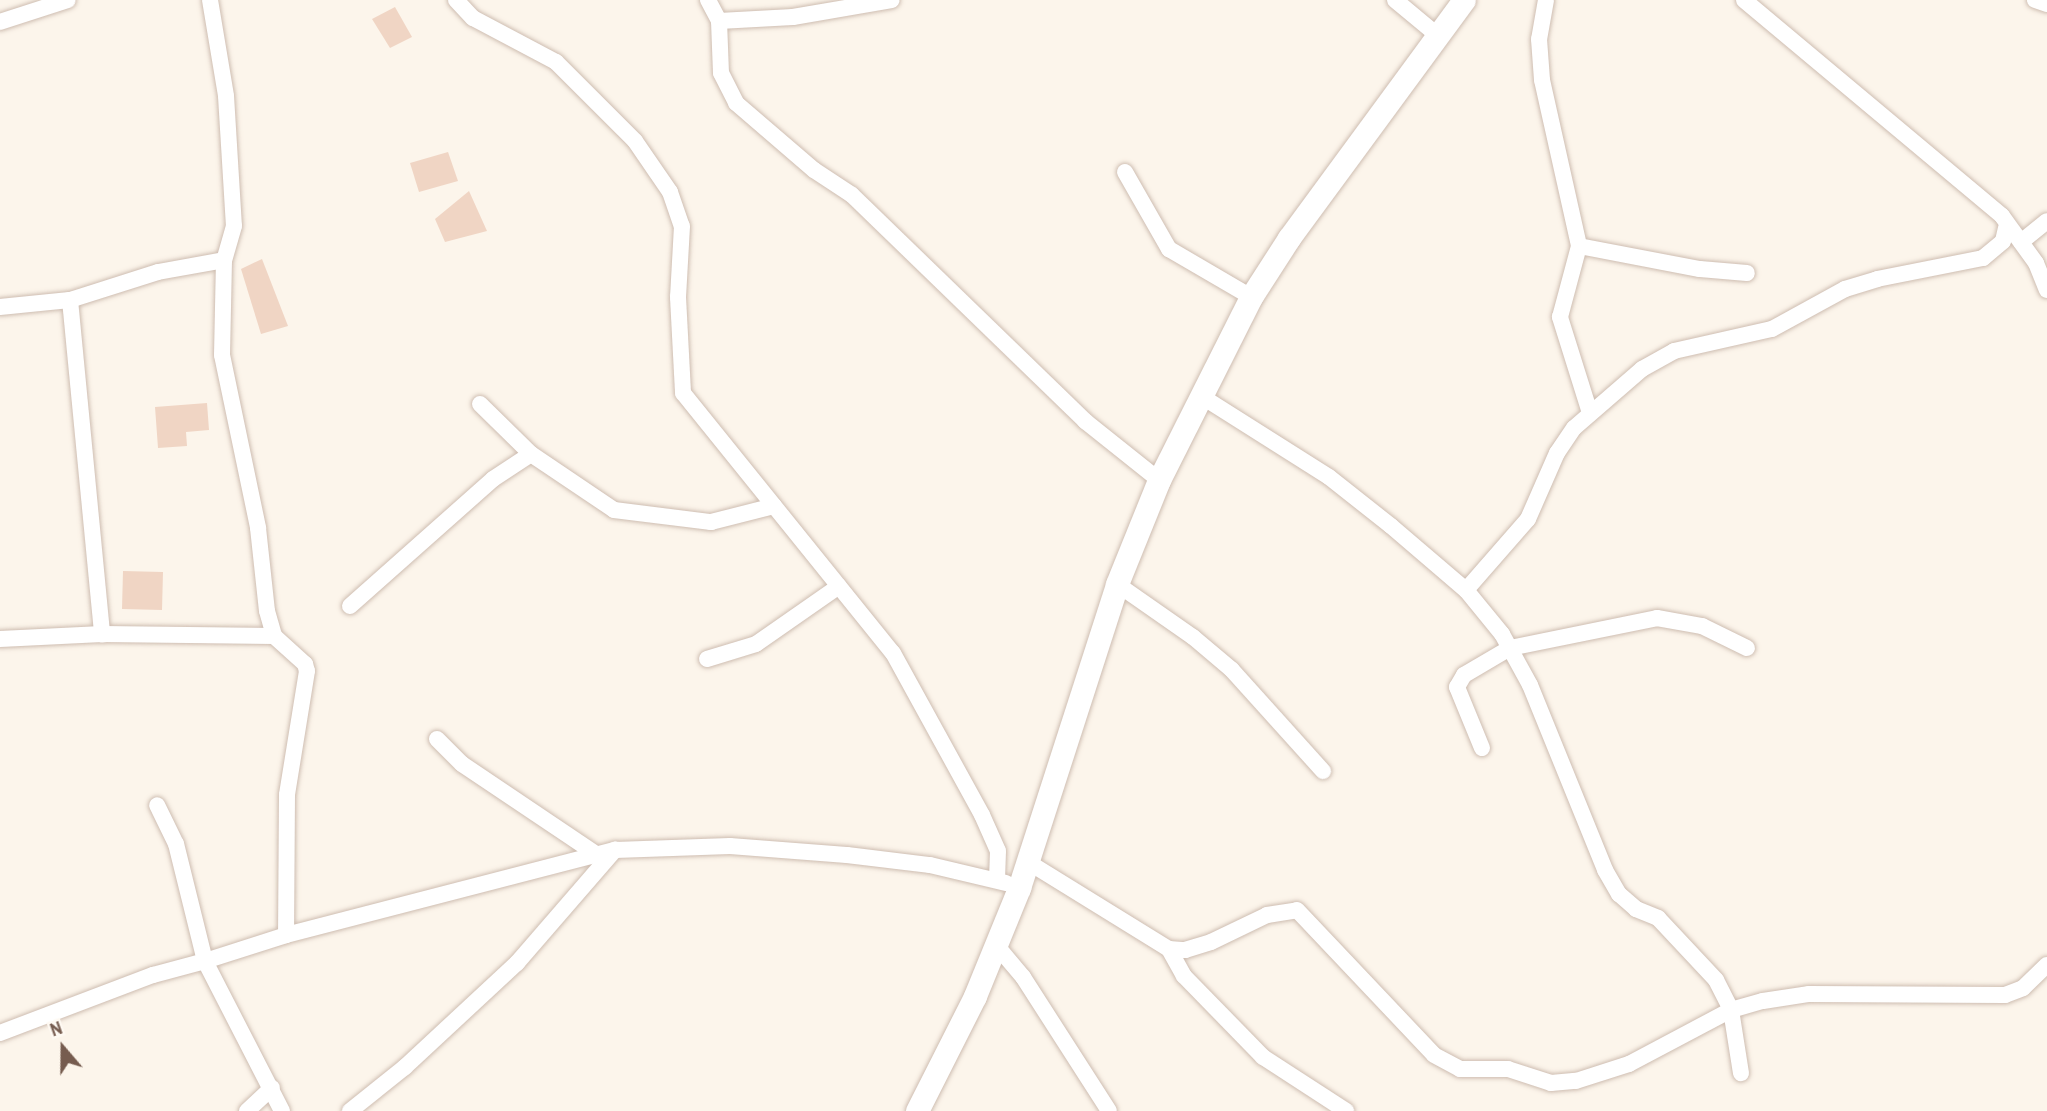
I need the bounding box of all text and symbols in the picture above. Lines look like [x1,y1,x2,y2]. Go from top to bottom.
north arrow [28,1013,98,1083]
text: N [46,1014,66,1042]

